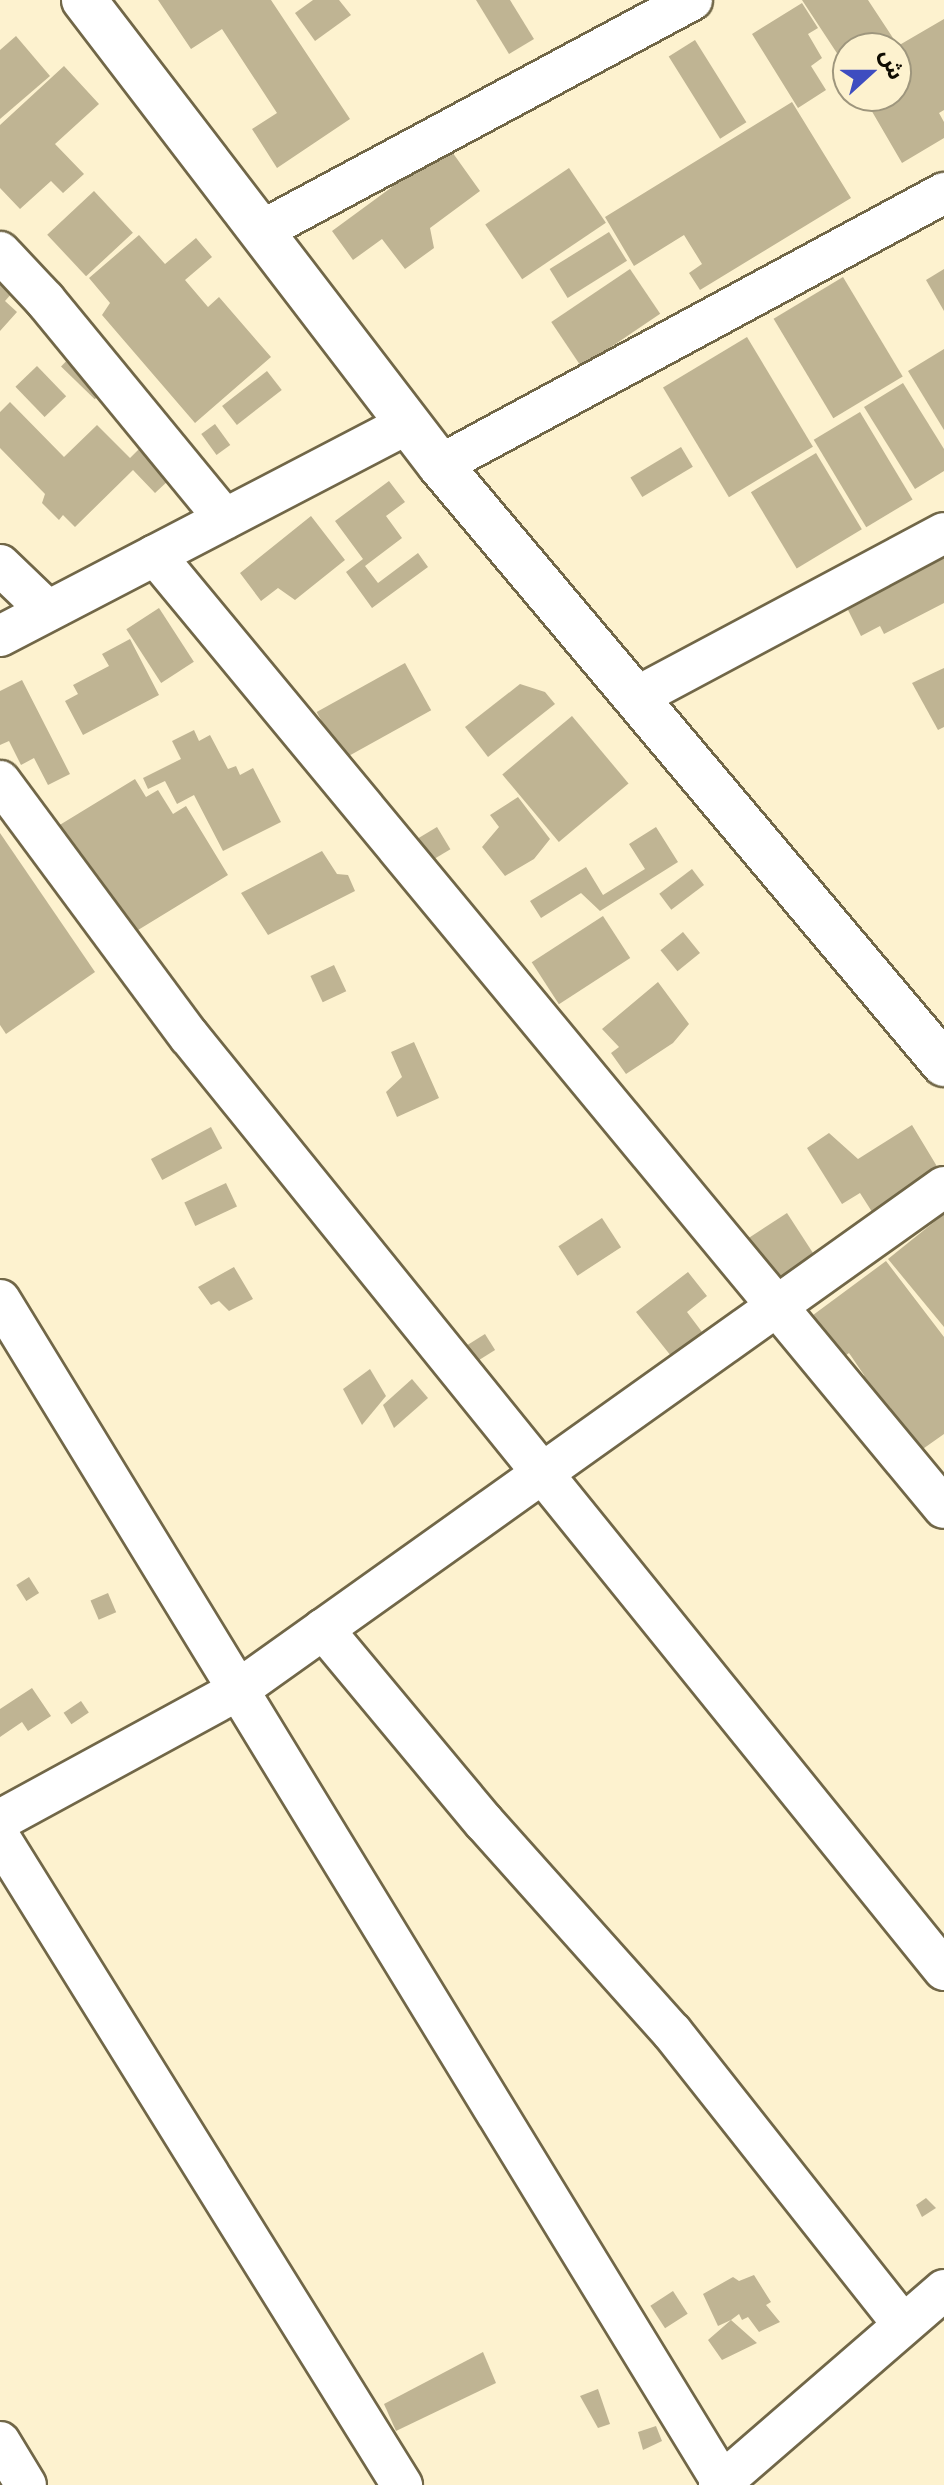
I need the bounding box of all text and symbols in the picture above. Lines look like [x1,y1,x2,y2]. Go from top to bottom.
north arrow [832,32,912,112]
text: ش [874,45,911,83]

